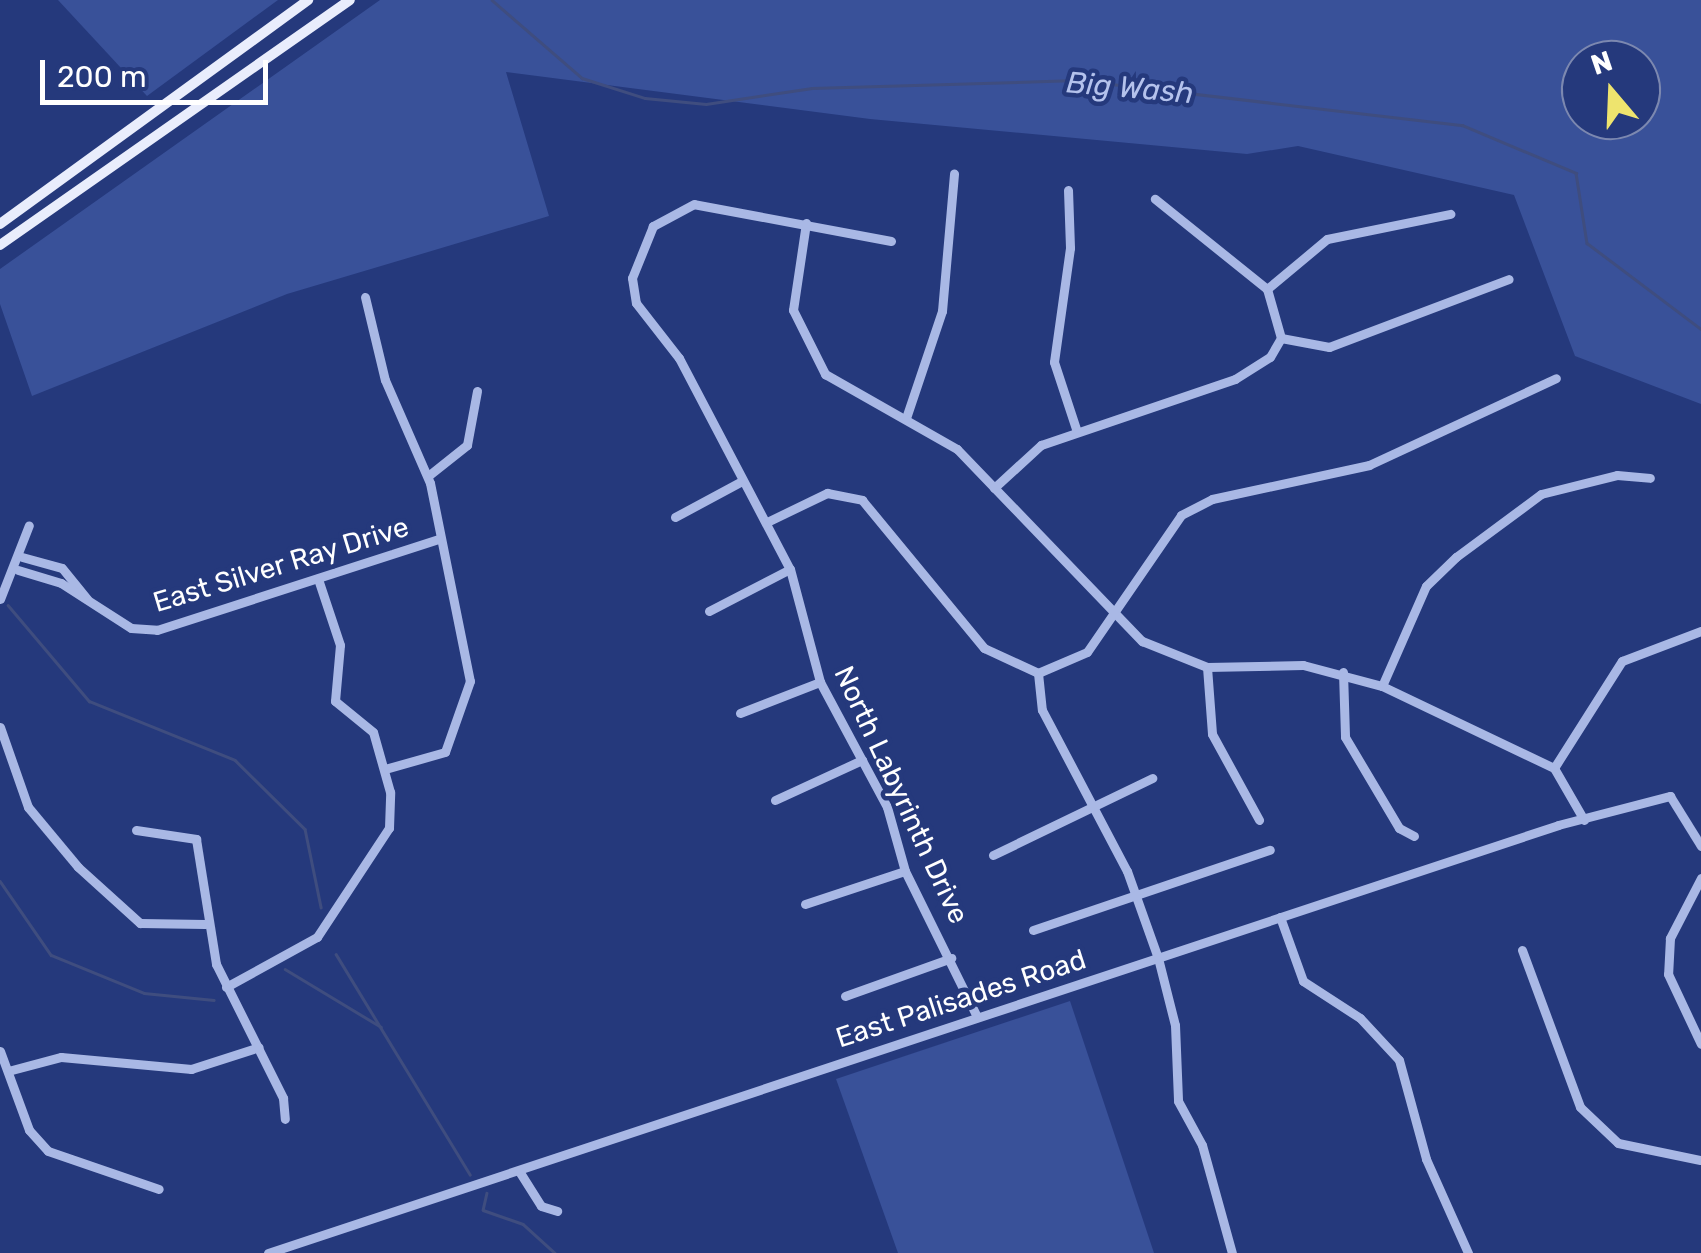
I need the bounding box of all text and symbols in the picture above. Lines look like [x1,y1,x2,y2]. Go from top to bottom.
scale bar [45,40,272,102]
north arrow [1561,40,1661,140]
text: N [1587,44,1617,82]
text: 200 m [57,59,147,95]
water label: Big Wash [1065,65,1195,111]
street label: East Silver Ray Drive [149,510,413,620]
street label: North Labyrinth Drive [827,661,975,929]
street label: East Palisades Road [832,943,1090,1055]

